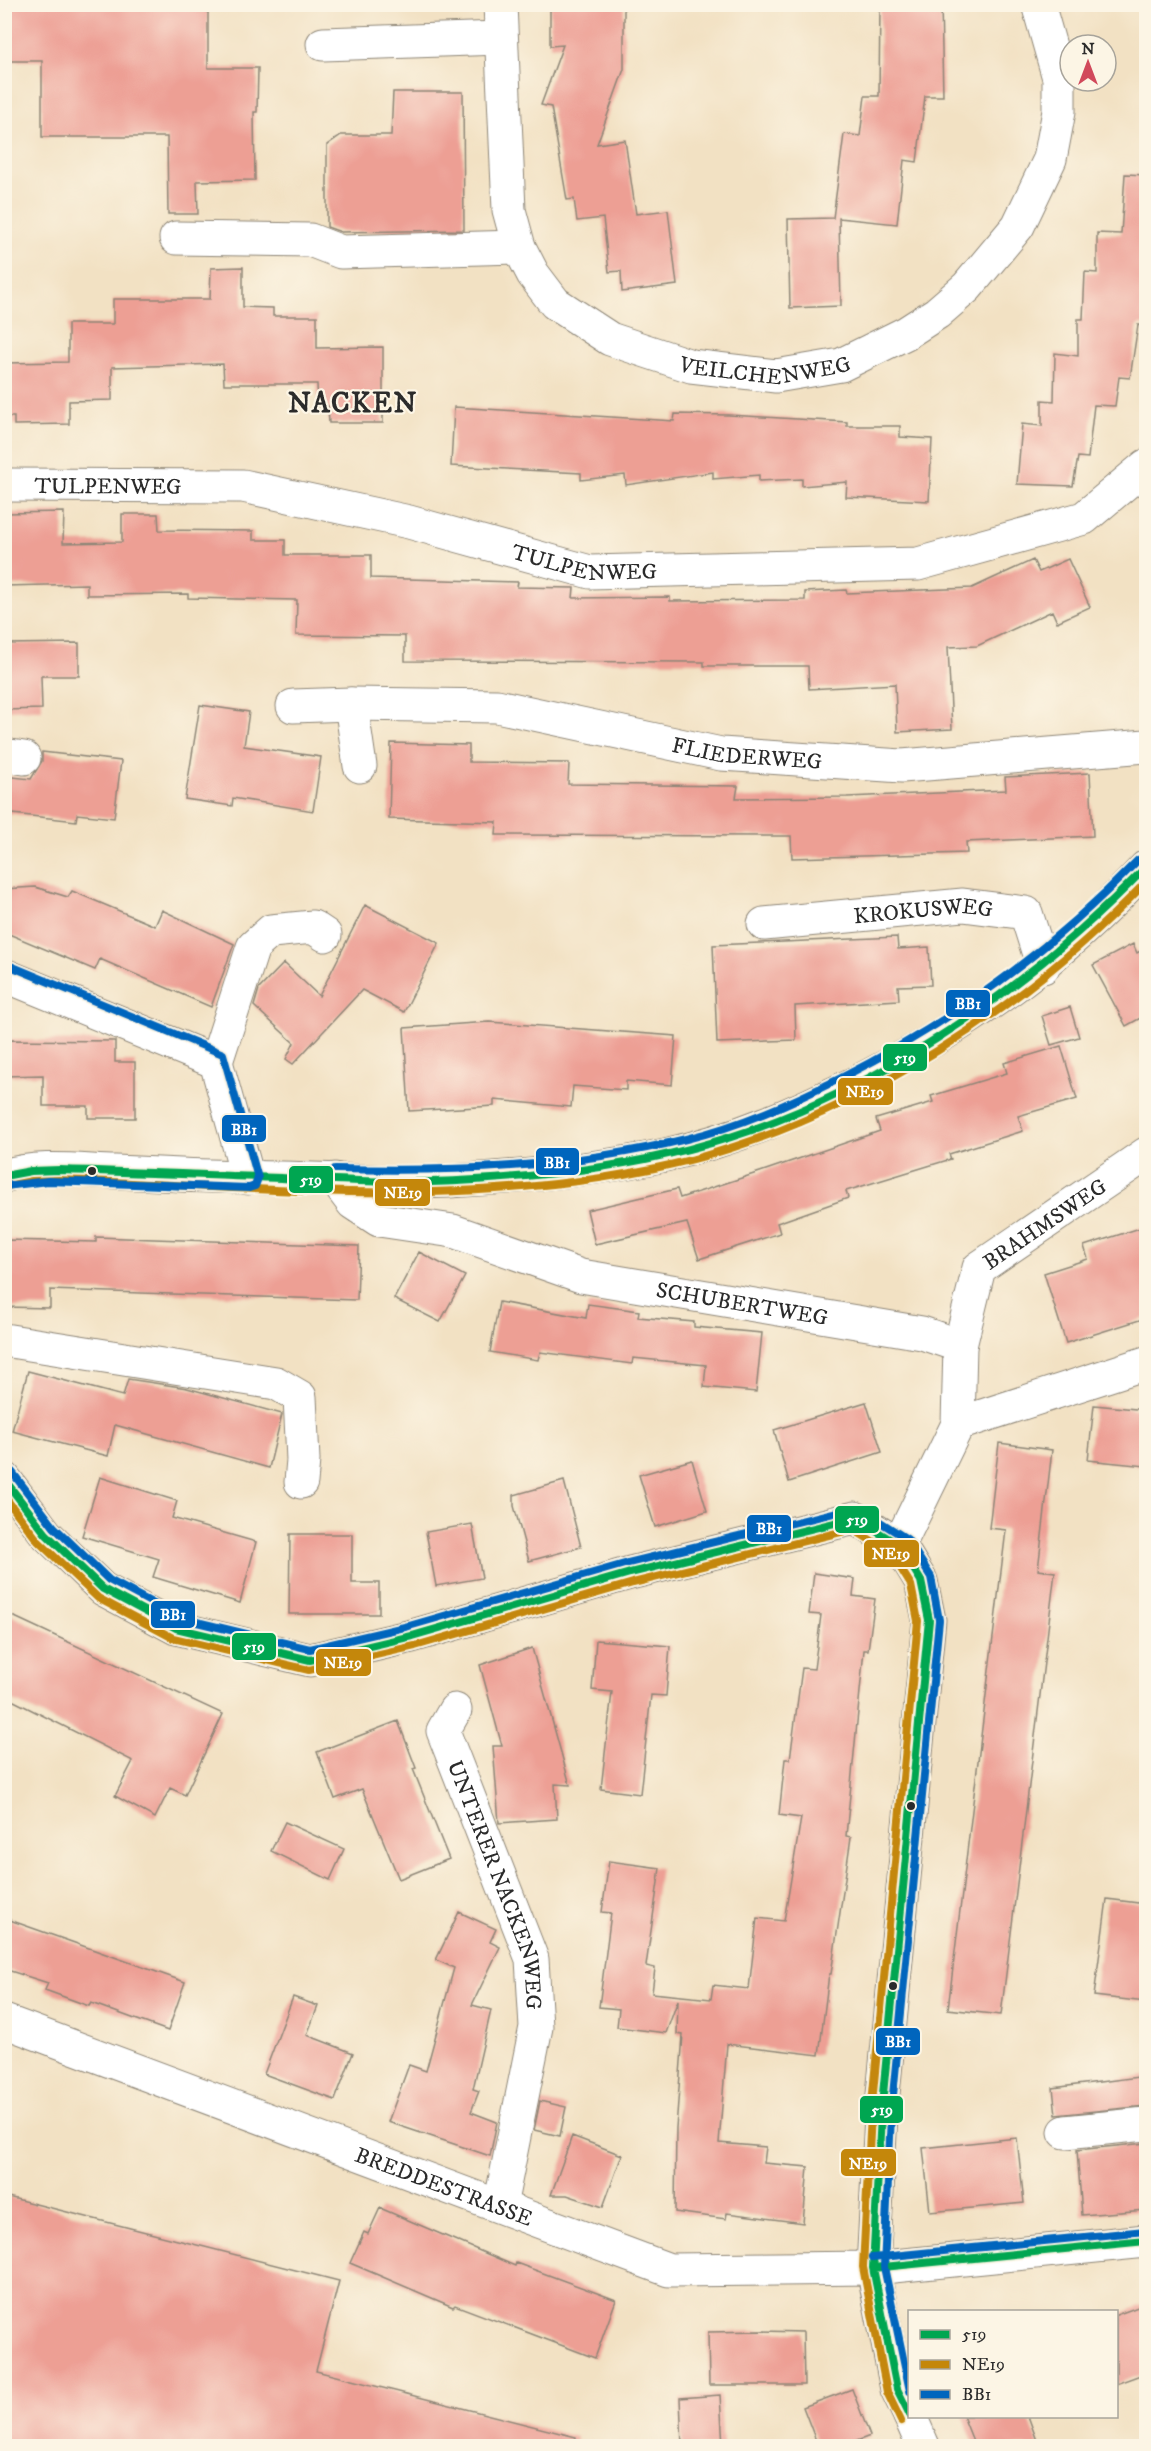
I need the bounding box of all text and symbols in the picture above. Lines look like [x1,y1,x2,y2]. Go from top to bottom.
north arrow [1058,33,1118,93]
text: N [1081,39,1095,59]
street label: VEILCHENWEG [674,350,856,392]
district label: NACKEN [288,386,418,421]
street label: TULPENWEG [34,473,182,501]
street label: TULPENWEG [509,539,657,587]
street label: FLIEDERWEG [669,732,823,776]
street label: KROKUSWEG [852,893,994,930]
line badge: BB1 [945,989,991,1018]
text: BB1 [955,994,981,1014]
line badge: 519 [882,1043,928,1072]
text: 519 [893,1048,916,1068]
line badge: NE19 [837,1077,894,1106]
text: NE19 [846,1082,884,1102]
line badge: BB1 [221,1114,267,1143]
text: BB1 [231,1120,257,1140]
line badge: BB1 [535,1147,580,1176]
text: BB1 [544,1153,570,1173]
unlabelled marker [86,1165,98,1177]
line badge: 519 [288,1165,334,1194]
text: 519 [299,1170,322,1190]
street label: BRAHMSWEG [978,1173,1112,1276]
line badge: NE19 [374,1178,431,1207]
text: NE19 [384,1183,422,1203]
street label: SCHUBERTWEG [654,1277,830,1332]
line badge: 519 [834,1505,880,1534]
text: 519 [845,1510,868,1530]
line badge: BB1 [746,1514,792,1543]
text: BB1 [756,1519,782,1539]
line badge: NE19 [863,1539,920,1568]
text: NE19 [872,1544,910,1564]
line badge: BB1 [150,1600,196,1629]
text: BB1 [160,1605,186,1625]
line badge: 519 [231,1632,277,1661]
text: 519 [242,1637,265,1657]
line badge: NE19 [315,1648,372,1677]
text: NE19 [324,1653,362,1673]
street label: UNTERER NACKENWEG [441,1757,547,2010]
unlabelled marker [905,1800,917,1812]
unlabelled marker [887,1980,899,1992]
line badge: BB1 [875,2027,921,2056]
text: BB1 [885,2032,911,2052]
line badge: 519 [859,2095,904,2124]
text: 519 [870,2100,893,2120]
street label: BREDDESTRASSE [351,2142,536,2233]
line badge: NE19 [840,2148,897,2177]
text: NE19 [849,2154,887,2174]
legend [908,2310,1118,2418]
text: 519 [962,2324,987,2346]
text: NE19 [962,2354,1005,2376]
text: BB1 [962,2384,991,2406]

